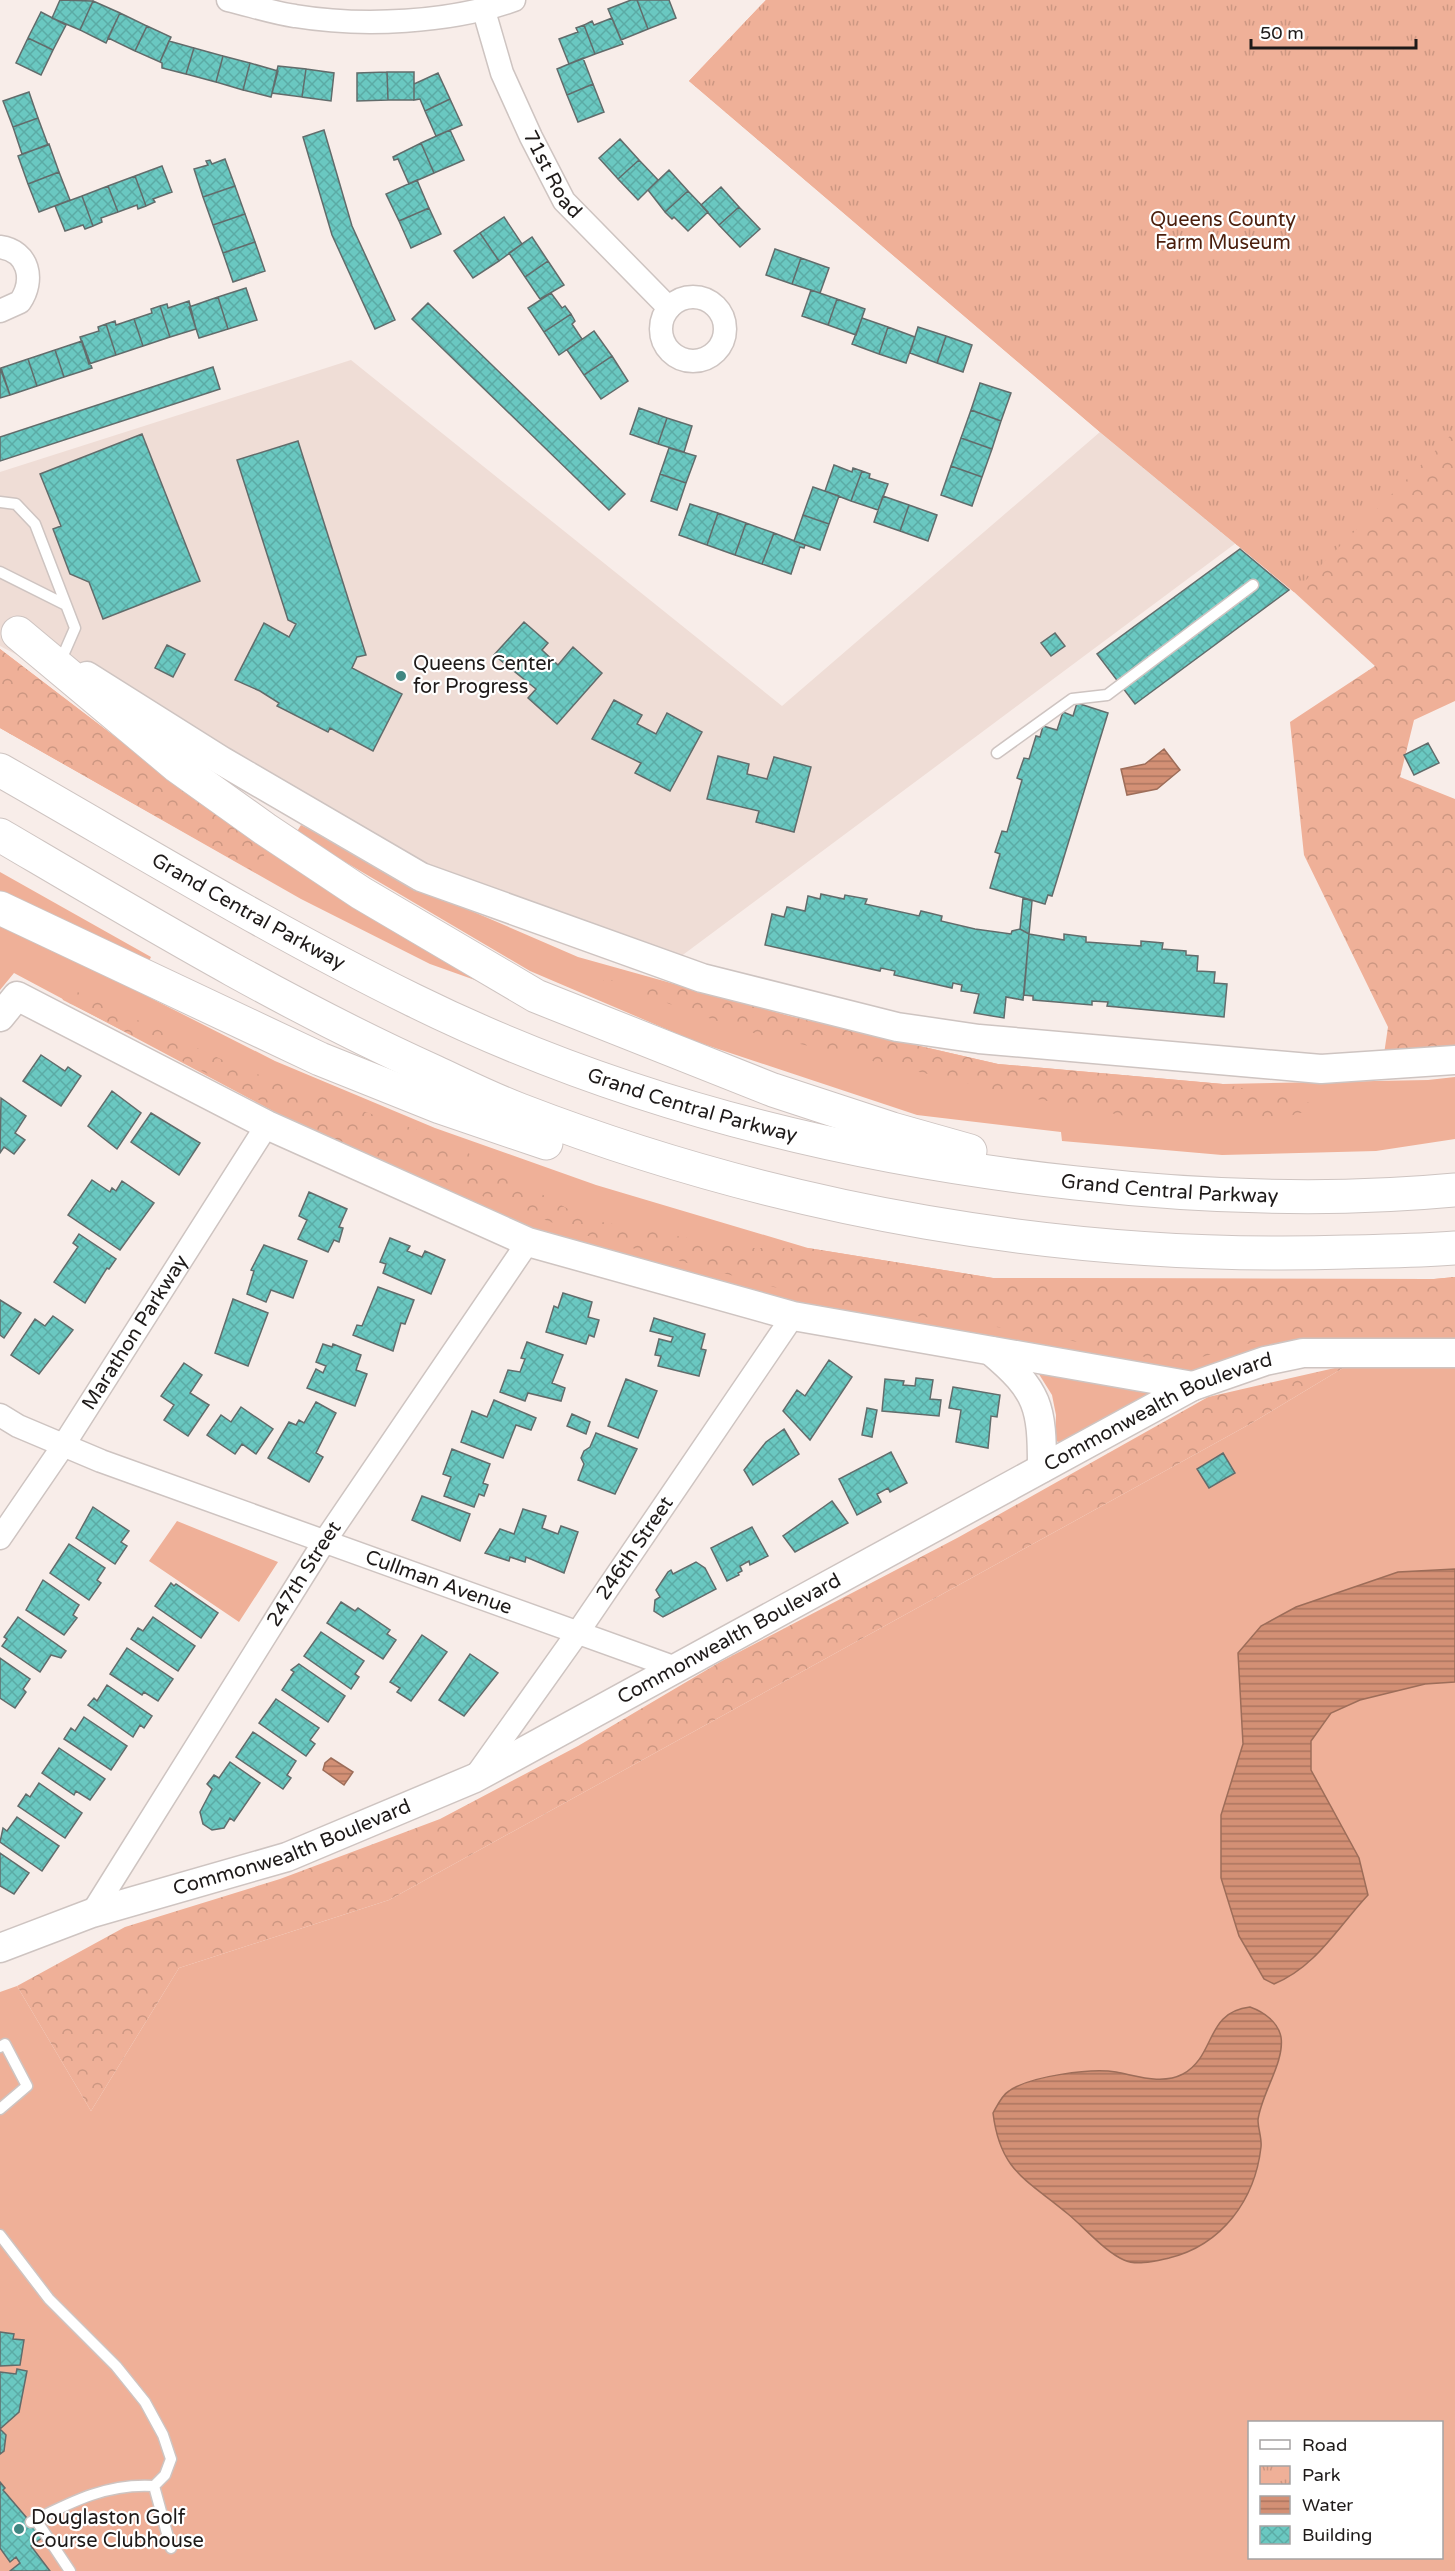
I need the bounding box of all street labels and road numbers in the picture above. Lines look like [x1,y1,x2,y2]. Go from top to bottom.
street label: 71st Road [518,126,587,224]
street label: Grand Central Parkway [147,848,349,976]
street label: Grand Central Parkway [584,1063,800,1148]
street label: Grand Central Parkway [1060,1169,1279,1209]
street label: Marathon Parkway [77,1250,193,1414]
street label: Commonwealth Boulevard [1040,1348,1274,1477]
street label: 246th Street [591,1492,679,1605]
street label: 247th Street [262,1516,347,1631]
street label: Cullman Avenue [362,1545,515,1620]
street label: Commonwealth Boulevard [613,1568,845,1710]
street label: Commonwealth Boulevard [170,1794,414,1901]

